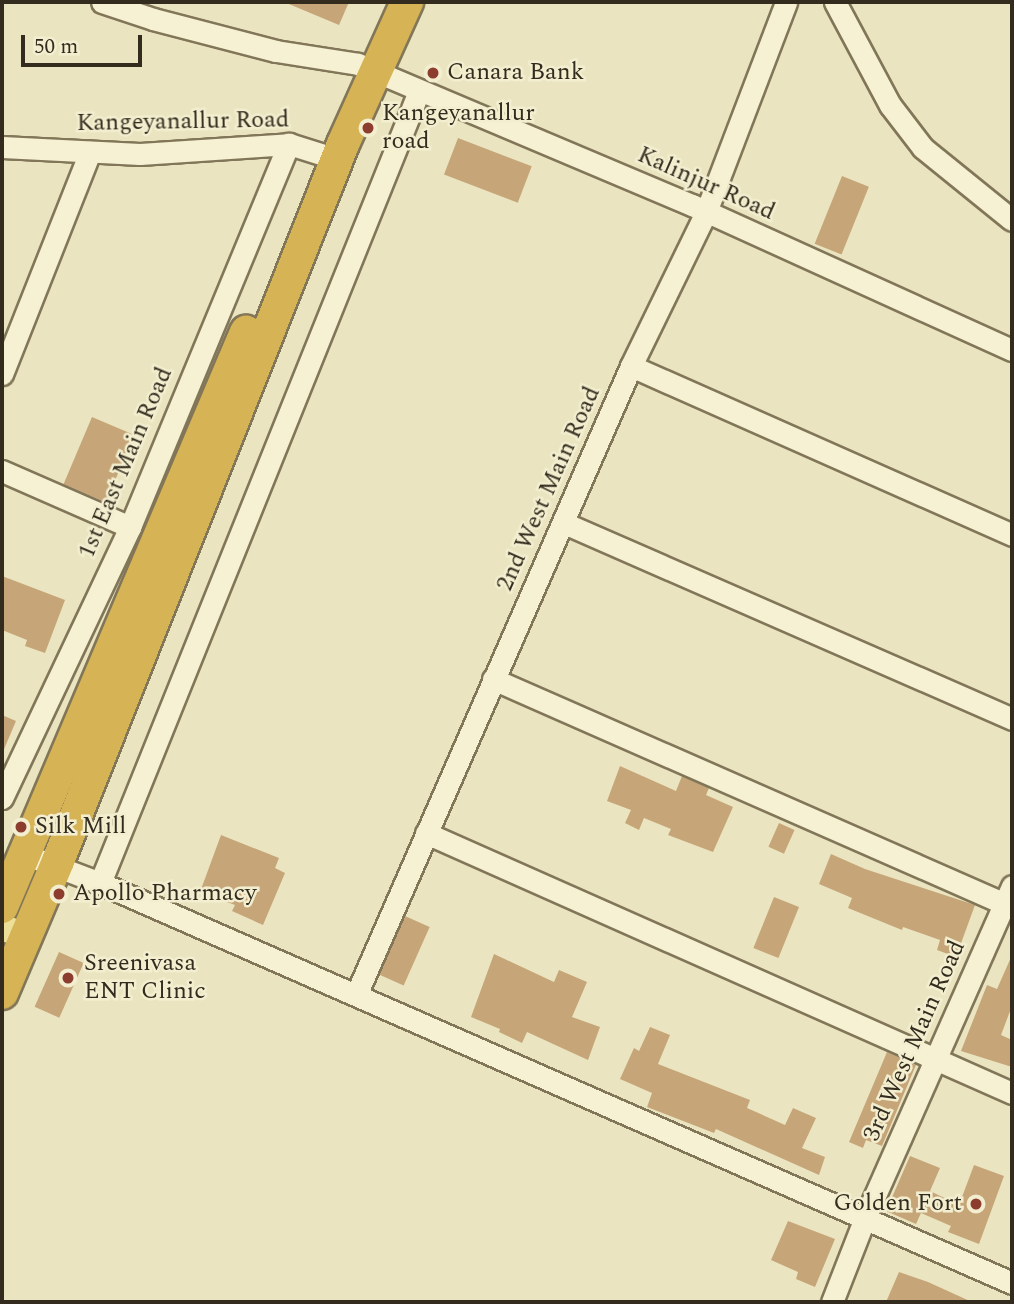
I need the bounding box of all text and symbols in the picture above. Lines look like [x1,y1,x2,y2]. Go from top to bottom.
scale bar [24,21,145,65]
text: 50 m [34,31,78,63]
place label: Canara Bank [447,59,584,87]
marker: Canara Bank [425,65,441,81]
place label: Kangeyanallur road [382,100,535,156]
street label: Kangeyanallur Road [76,106,290,138]
marker: Kangeyanallur road [360,120,376,136]
street label: Kalinjur Road [633,141,779,227]
street label: 1st East Main Road [73,363,179,563]
street label: 2nd West Main Road [491,382,607,596]
place label: Silk Mill [35,813,126,841]
marker: Silk Mill [13,819,29,835]
place label: Apollo Pharmacy [73,880,256,908]
marker: Apollo Pharmacy [51,886,67,902]
street label: 3rd West Main Road [858,936,972,1146]
place label: Sreenivasa ENT Clinic [84,950,206,1006]
marker: Sreenivasa ENT Clinic [58,968,78,988]
place label: Golden Fort [834,1190,962,1218]
marker: Golden Fort [968,1196,984,1212]

